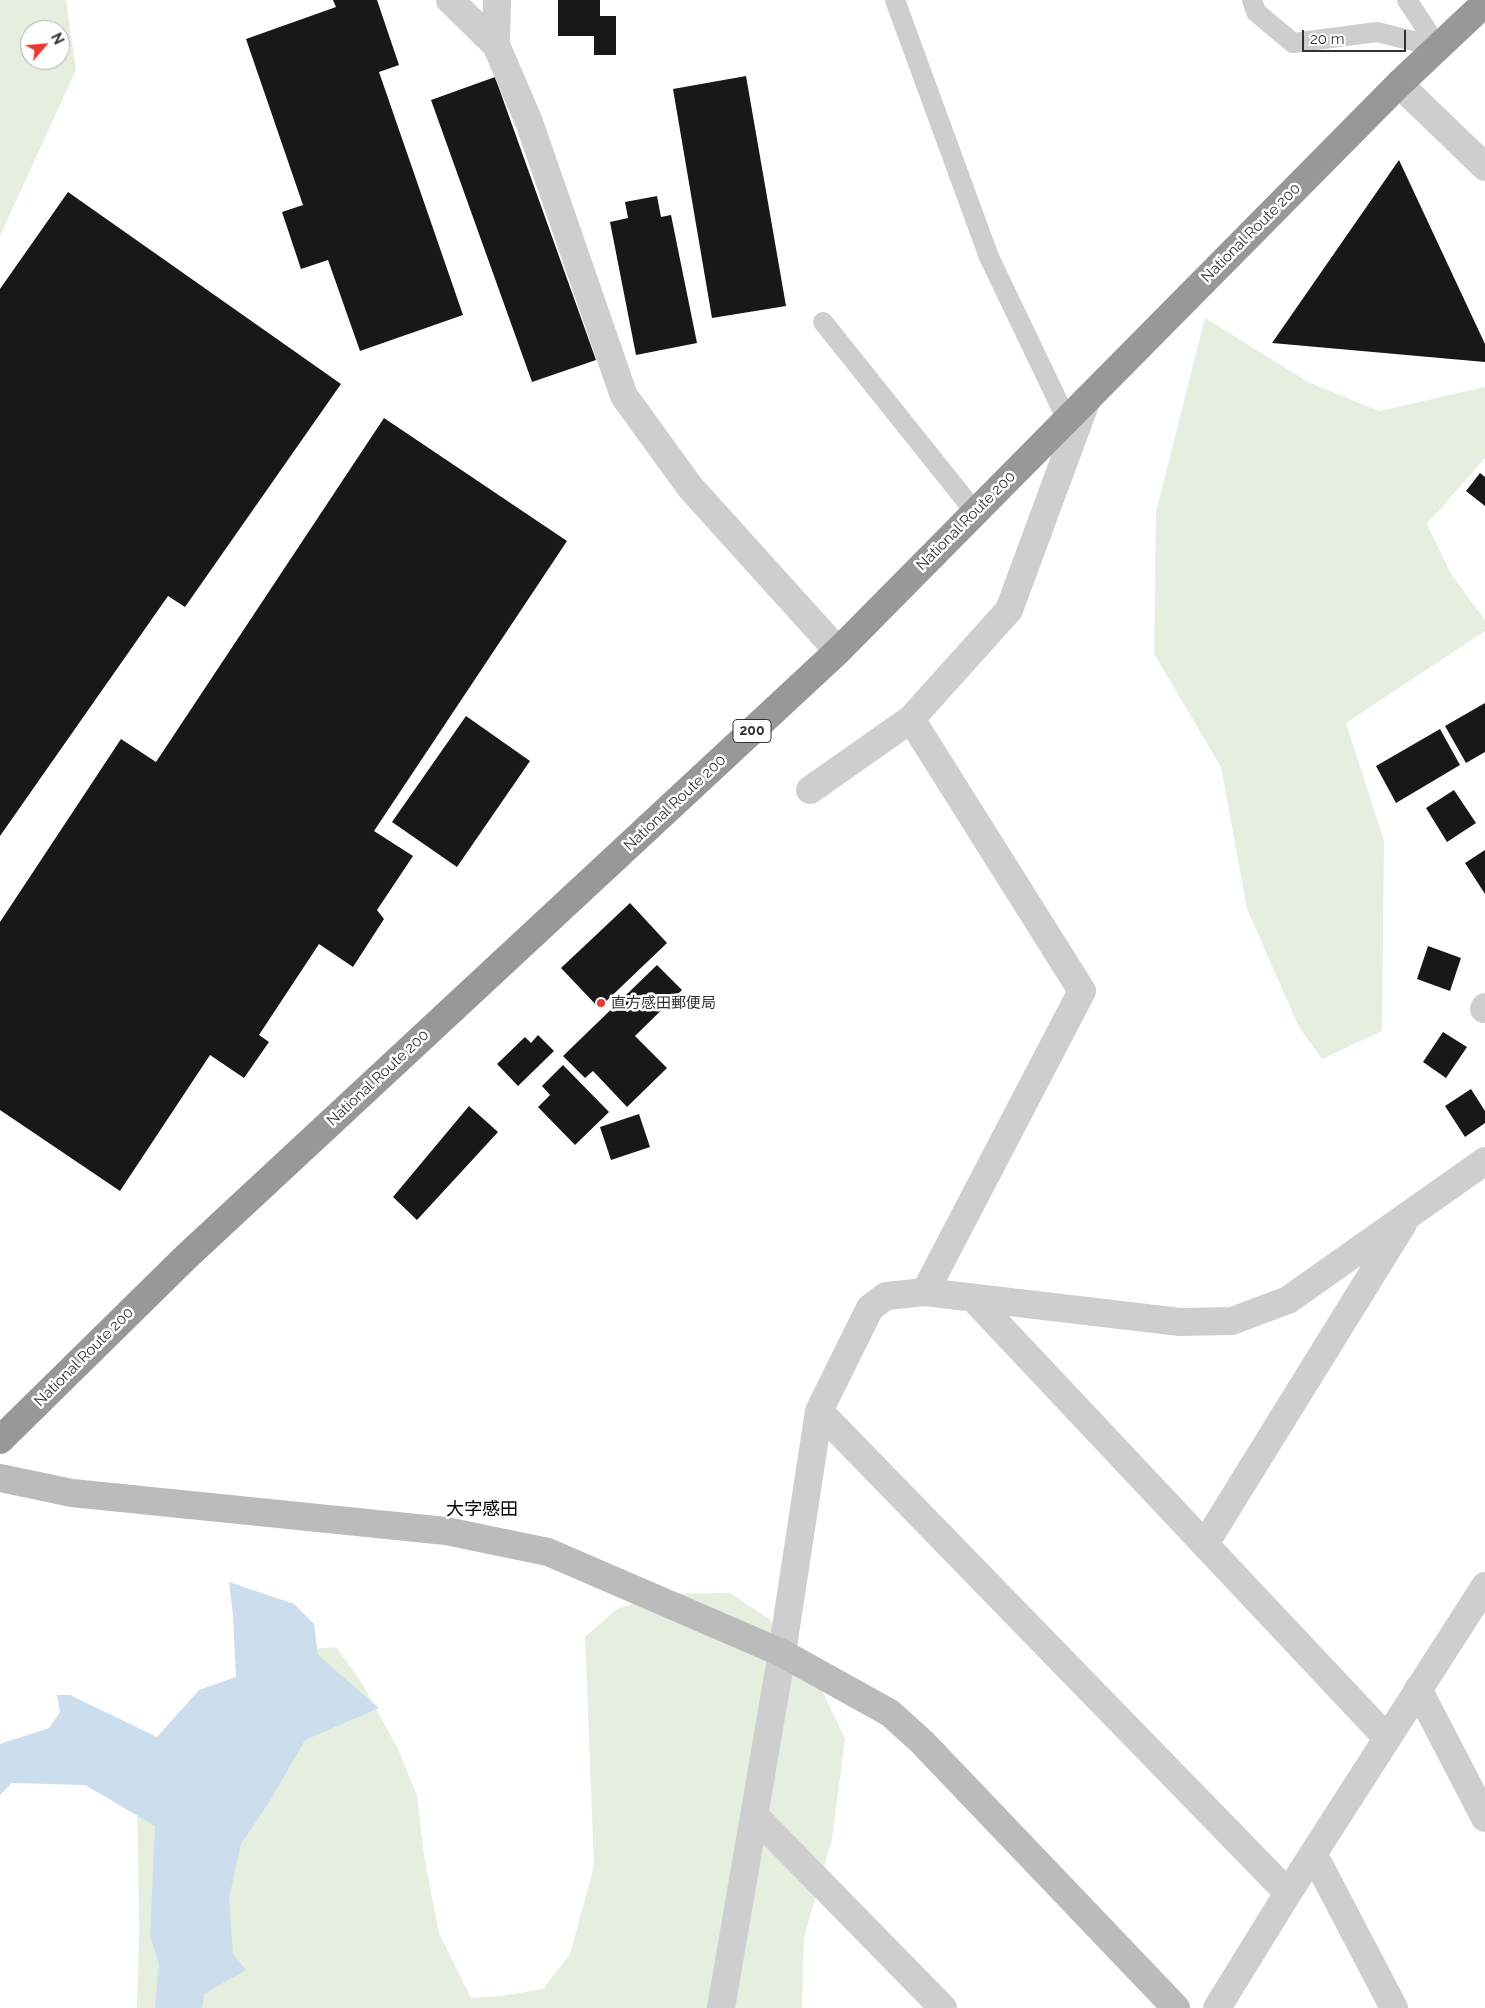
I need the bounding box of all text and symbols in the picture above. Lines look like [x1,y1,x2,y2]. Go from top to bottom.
north arrow [20,20,70,70]
scale bar [1305,20,1409,52]
text: N [48,30,67,47]
text: 20 m [1310,30,1345,48]
street label: National Route 200 [1198,180,1304,286]
street label: National Route 200 [913,468,1019,574]
road number: 200 [733,719,771,742]
street label: National Route 200 [620,751,730,855]
place label: 直方感田郵便局 [611,994,716,1012]
marker: 直方感田郵便局 [595,997,607,1009]
street label: National Route 200 [323,1026,433,1130]
street label: National Route 200 [31,1304,137,1410]
district label: 大字感田 [446,1499,518,1521]

